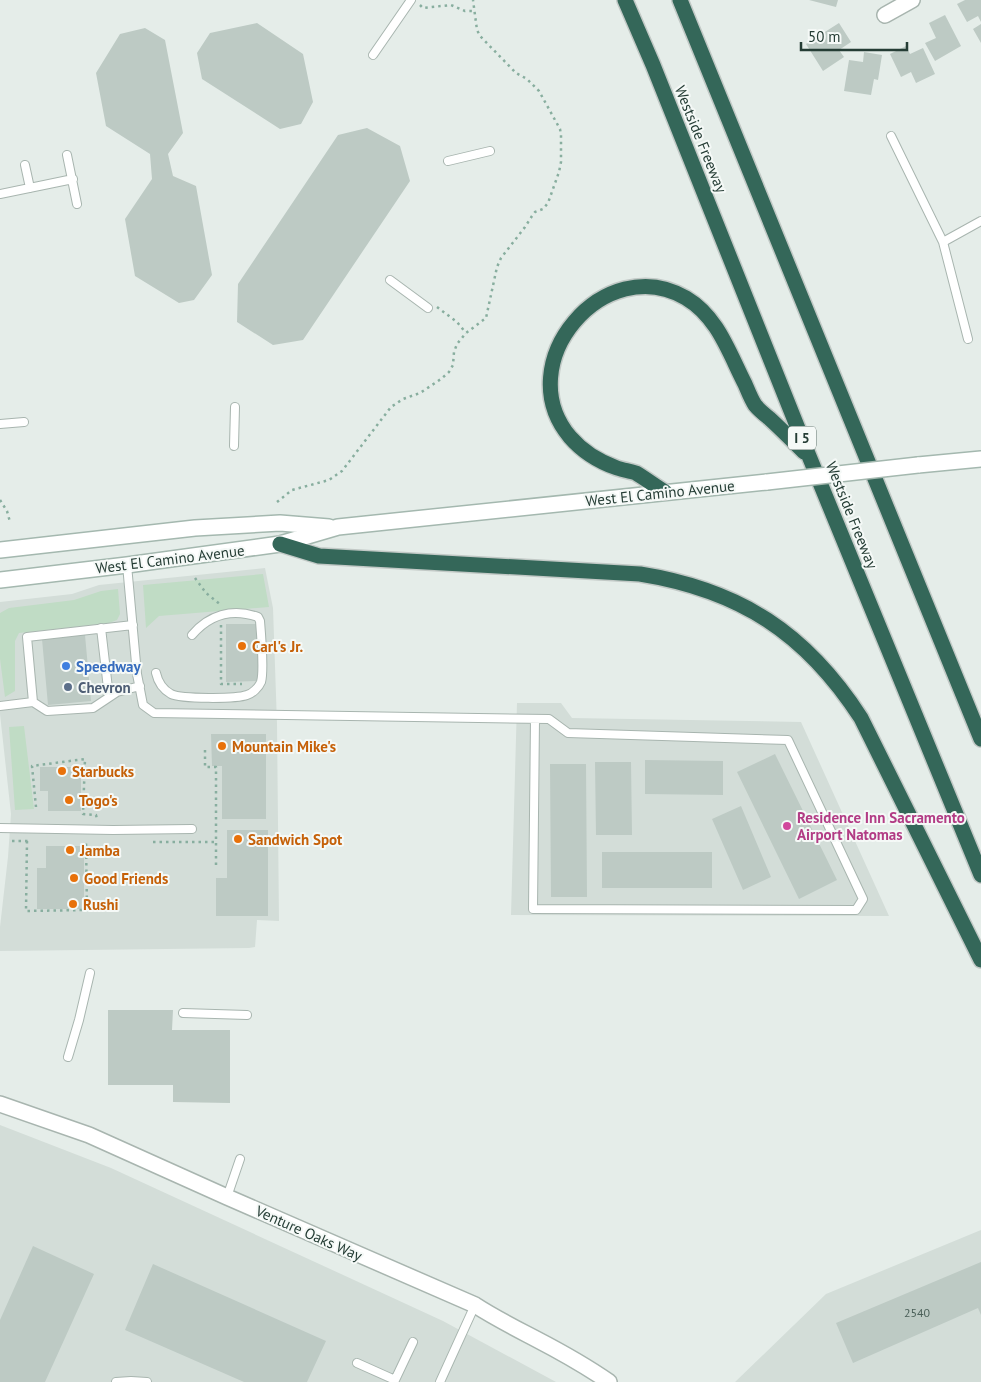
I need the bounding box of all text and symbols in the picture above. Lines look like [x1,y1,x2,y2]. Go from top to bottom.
scale bar [801,20,907,52]
text: 50 m [808,27,841,46]
street label: Westside Freeway [671,83,731,195]
road number: I 5 [788,426,816,449]
street label: Westside Freeway [822,459,882,571]
street label: West El Camino Avenue [585,476,735,510]
street label: West El Camino Avenue [94,540,246,578]
place label: Carl's Jr. [252,637,304,656]
marker: Carl's Jr. [236,640,248,652]
place label: Speedway [76,657,142,676]
marker: Speedway [60,660,72,672]
place label: Chevron [78,678,131,697]
marker: Chevron [62,681,74,693]
place label: Mountain Mike's [232,737,336,756]
marker: Mountain Mike's [216,740,228,752]
place label: Starbucks [72,762,134,781]
marker: Starbucks [56,765,68,777]
place label: Togo's [79,791,118,810]
marker: Togo's [63,794,75,806]
place label: Residence Inn Sacramento Airport Natomas [797,808,965,844]
marker: Residence Inn Sacramento Airport Natomas [781,820,793,832]
place label: Sandwich Spot [248,830,343,849]
marker: Sandwich Spot [232,833,244,845]
place label: Jamba [79,841,120,860]
marker: Jamba [64,844,76,856]
place label: Good Friends [84,869,168,888]
marker: Good Friends [68,872,80,884]
place label: Rushi [83,895,119,914]
marker: Rushi [67,898,79,910]
street label: Venture Oaks Way [252,1201,365,1265]
house number: 2540 [904,1305,931,1320]

